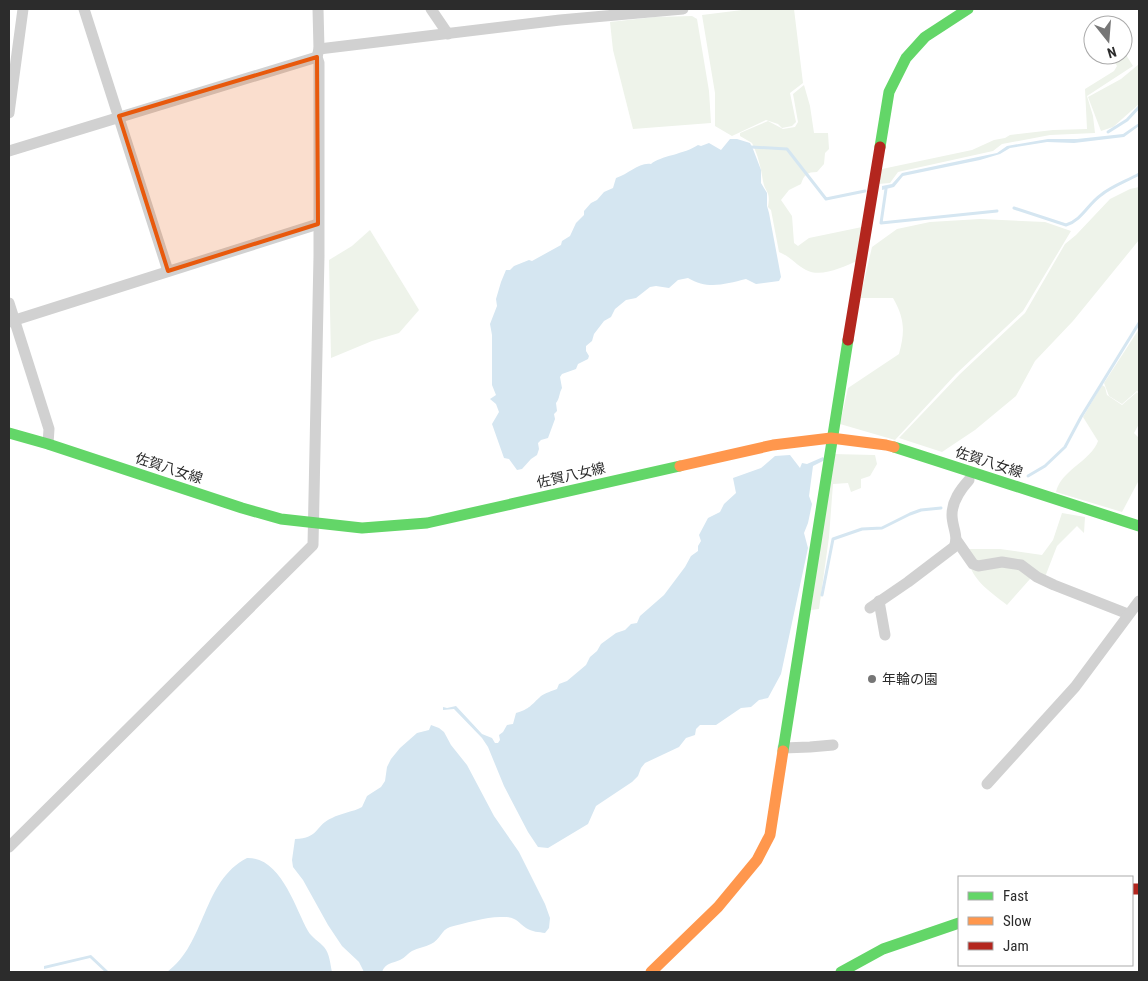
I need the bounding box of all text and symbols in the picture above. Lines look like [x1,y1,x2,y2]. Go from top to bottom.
north arrow [1083,15,1133,65]
text: N [1105,44,1118,61]
street label: 佐賀八女線 [953,444,1025,480]
street label: 佐賀八女線 [133,450,205,486]
street label: 佐賀八女線 [535,459,607,491]
place label: 年輪の園 [882,671,938,687]
marker: 年輪の園 [866,673,878,685]
legend [958,876,1133,966]
text: Fast [1003,887,1028,905]
text: Slow [1003,912,1032,930]
text: Jam [1003,937,1029,955]

